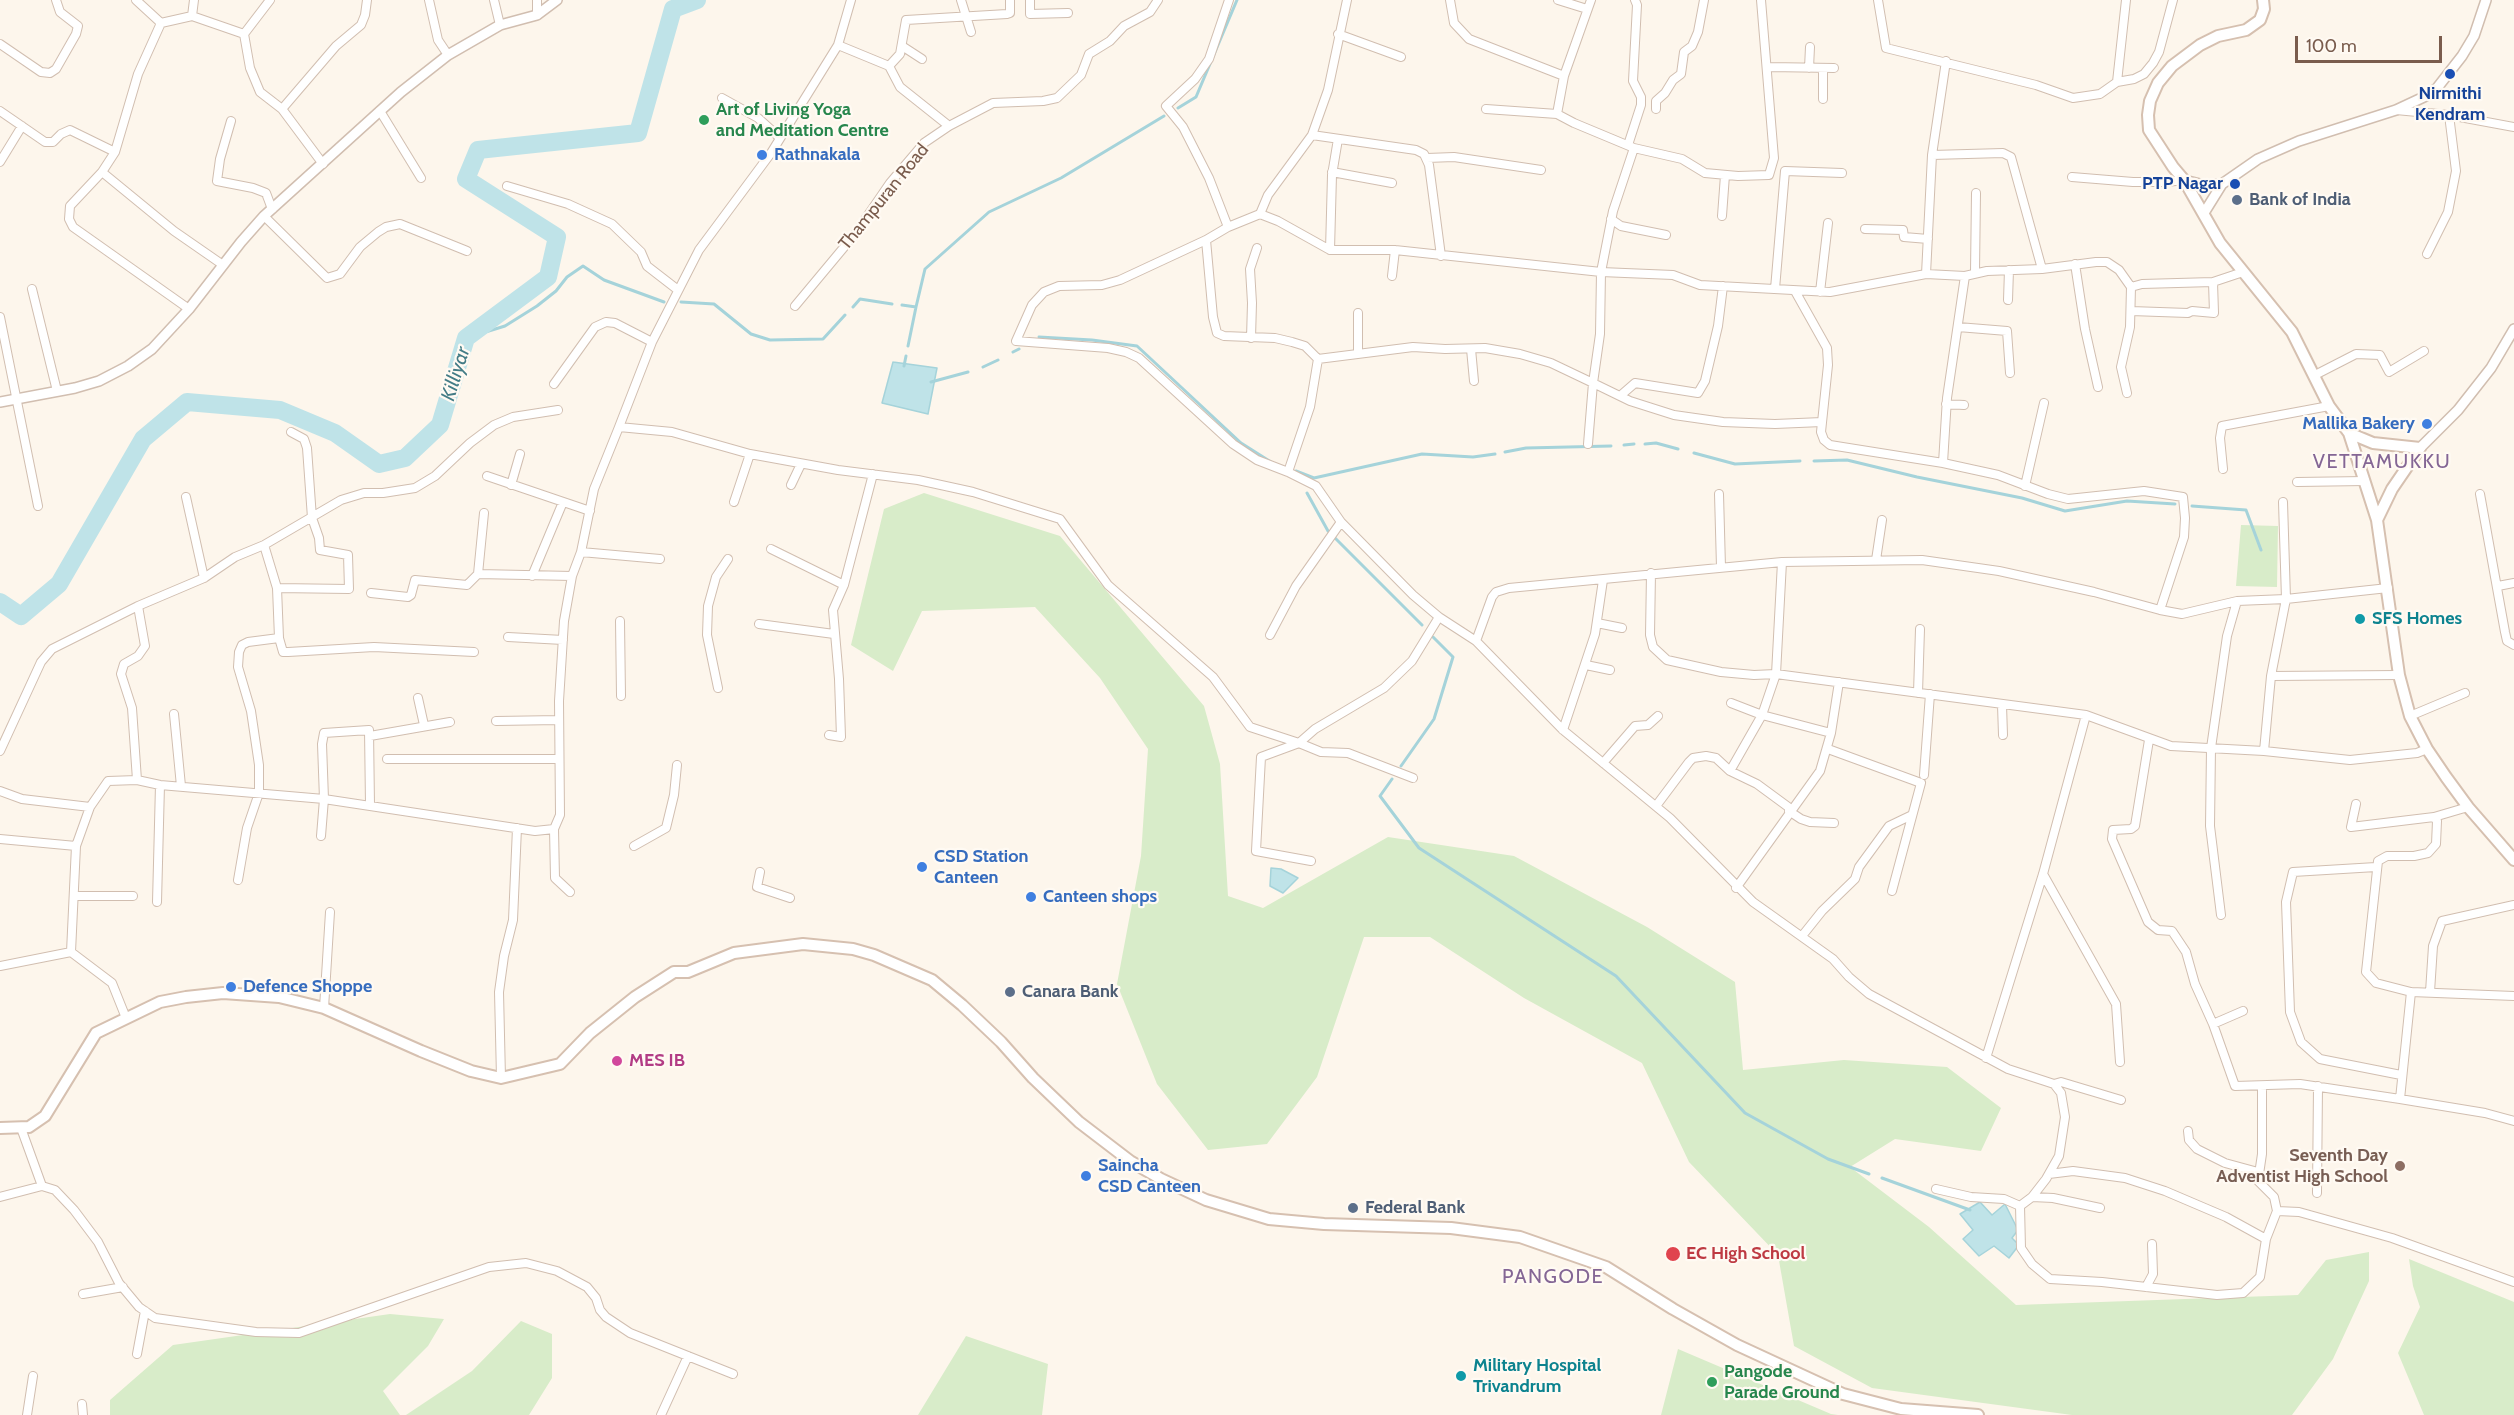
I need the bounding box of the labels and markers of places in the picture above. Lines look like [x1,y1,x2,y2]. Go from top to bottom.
marker: Nirmithi Kendram [2443,67,2457,81]
place label: Nirmithi Kendram [2415,83,2485,125]
place label: Art of Living Yoga and Meditation Centre [716,99,889,142]
marker: Art of Living Yoga and Meditation Centre [697,113,711,127]
place label: Rathnakala [774,144,860,166]
marker: Rathnakala [755,148,769,162]
place label: PTP Nagar [2142,173,2223,195]
marker: PTP Nagar [2228,177,2242,191]
place label: Bank of India [2249,189,2351,211]
marker: Bank of India [2230,193,2244,207]
place label: Mallika Bakery [2302,413,2415,435]
marker: Mallika Bakery [2420,417,2434,431]
place label: SFS Homes [2372,608,2462,630]
marker: SFS Homes [2353,612,2367,626]
place label: CSD Station Canteen [934,846,1028,888]
marker: CSD Station Canteen [915,860,929,874]
place label: Canteen shops [1043,886,1157,908]
marker: Canteen shops [1024,890,1038,904]
place label: Defence Shoppe [243,976,372,998]
marker: Defence Shoppe [224,980,238,994]
place label: Canara Bank [1022,981,1119,1003]
marker: Canara Bank [1003,985,1017,999]
place label: MES IB [629,1050,685,1072]
marker: MES IB [610,1054,624,1068]
place label: Seventh Day Adventist High School [2216,1145,2388,1188]
place label: Saincha CSD Canteen [1098,1155,1201,1198]
marker: Seventh Day Adventist High School [2393,1159,2407,1173]
marker: Saincha CSD Canteen [1079,1169,1093,1183]
place label: Federal Bank [1365,1197,1465,1219]
marker: Federal Bank [1346,1201,1360,1215]
place label: EC High School [1686,1243,1805,1265]
marker: EC High School [1664,1245,1682,1263]
place label: Military Hospital Trivandrum [1473,1355,1601,1398]
place label: Pangode Parade Ground [1724,1361,1840,1404]
marker: Military Hospital Trivandrum [1454,1369,1468,1383]
marker: Pangode Parade Ground [1705,1375,1719,1389]

